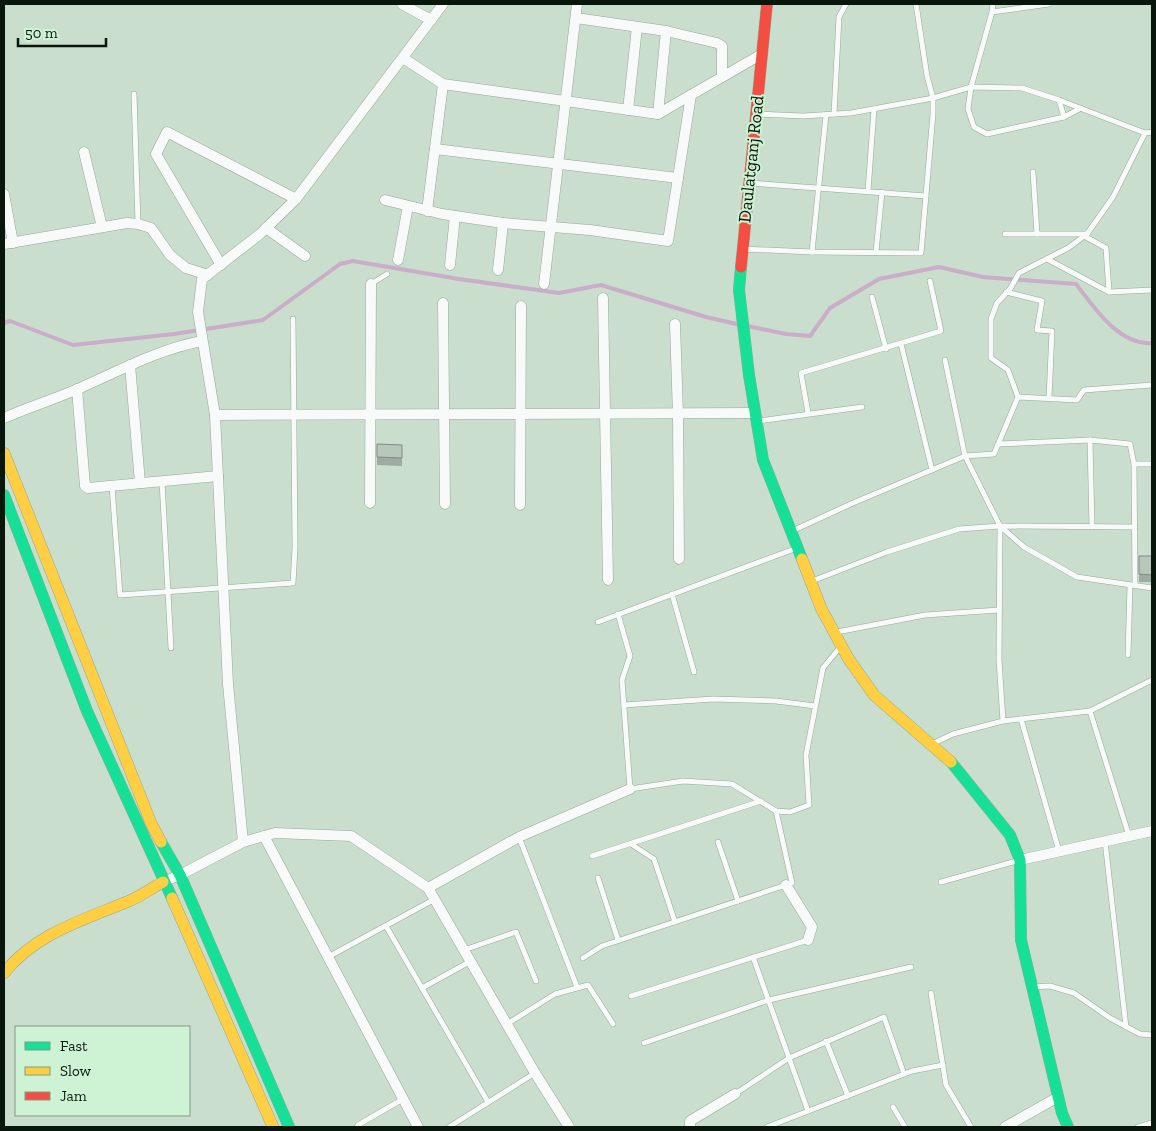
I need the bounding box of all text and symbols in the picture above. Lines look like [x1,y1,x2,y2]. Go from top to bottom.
scale bar [18,15,105,47]
text: 50 m [25,24,58,42]
street label: Daulatganj Road [733,94,769,224]
legend [15,1026,190,1116]
text: Fast [60,1037,88,1055]
text: Slow [60,1062,92,1080]
text: Jam [60,1087,87,1105]

